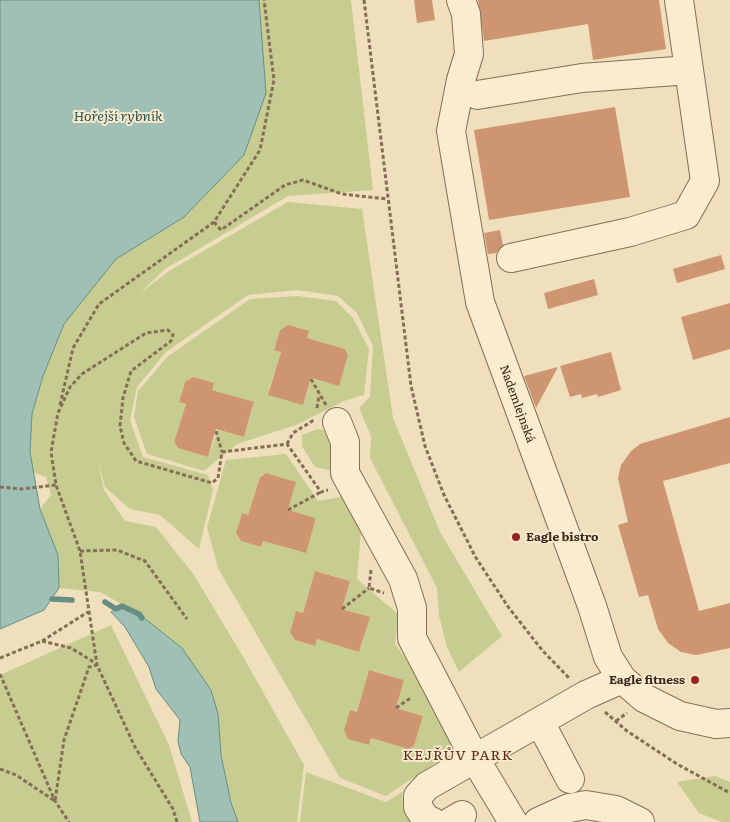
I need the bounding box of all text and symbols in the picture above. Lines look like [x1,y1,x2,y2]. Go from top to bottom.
water label: Hořejší rybník [73,109,163,125]
street label: Nademlejnská [496,363,538,445]
place label: Eagle bistro [526,530,599,544]
marker: Eagle bistro [510,531,522,543]
place label: Eagle fitness [609,673,685,687]
marker: Eagle fitness [689,674,701,686]
district label: KEJŘŮV PARK [401,748,515,764]

